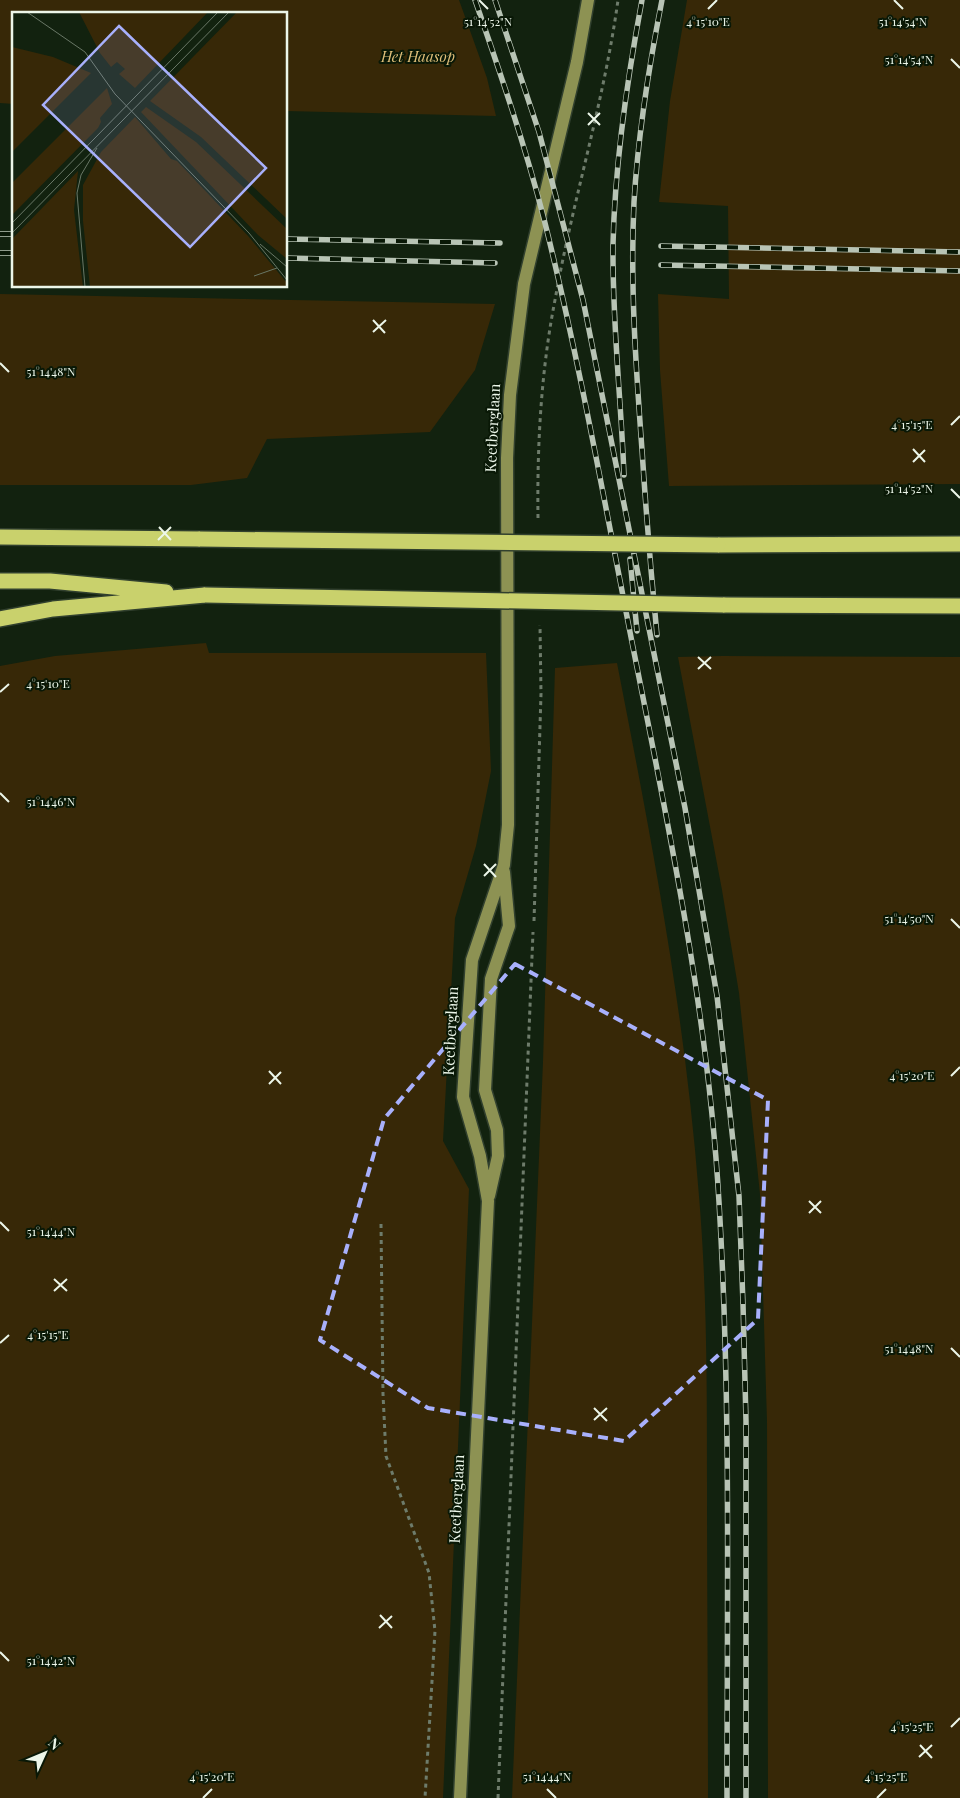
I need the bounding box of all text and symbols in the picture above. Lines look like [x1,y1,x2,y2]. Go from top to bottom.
inset map [12,12,288,288]
text: 51°14'52"N [464,13,513,29]
text: 4°15'10"E [686,13,730,29]
text: 51°14'54"N [879,13,928,29]
park label: Het Haasop [380,46,455,66]
text: 51°14'54"N [885,51,934,67]
text: 51°14'48"N [27,363,76,379]
street label: Keetberglaan [480,383,504,473]
text: 4°15'15"E [891,416,933,432]
text: 51°14'52"N [885,480,934,496]
text: 4°15'10"E [26,675,70,691]
text: 51°14'46"N [27,793,76,809]
text: 51°14'50"N [884,910,934,926]
street label: Keetberglaan [438,986,462,1076]
text: 4°15'20"E [890,1067,934,1083]
text: 51°14'44"N [27,1223,76,1239]
text: 4°15'15"E [27,1326,69,1342]
text: 51°14'48"N [885,1340,934,1356]
street label: Keetberglaan [444,1454,468,1544]
text: 51°14'42"N [27,1652,76,1668]
text: 4°15'25"E [891,1718,933,1734]
north arrow [20,1728,70,1778]
text: N [44,1733,65,1754]
text: 4°15'20"E [190,1768,234,1784]
text: 51°14'44"N [523,1768,572,1784]
text: 4°15'25"E [865,1768,907,1784]

